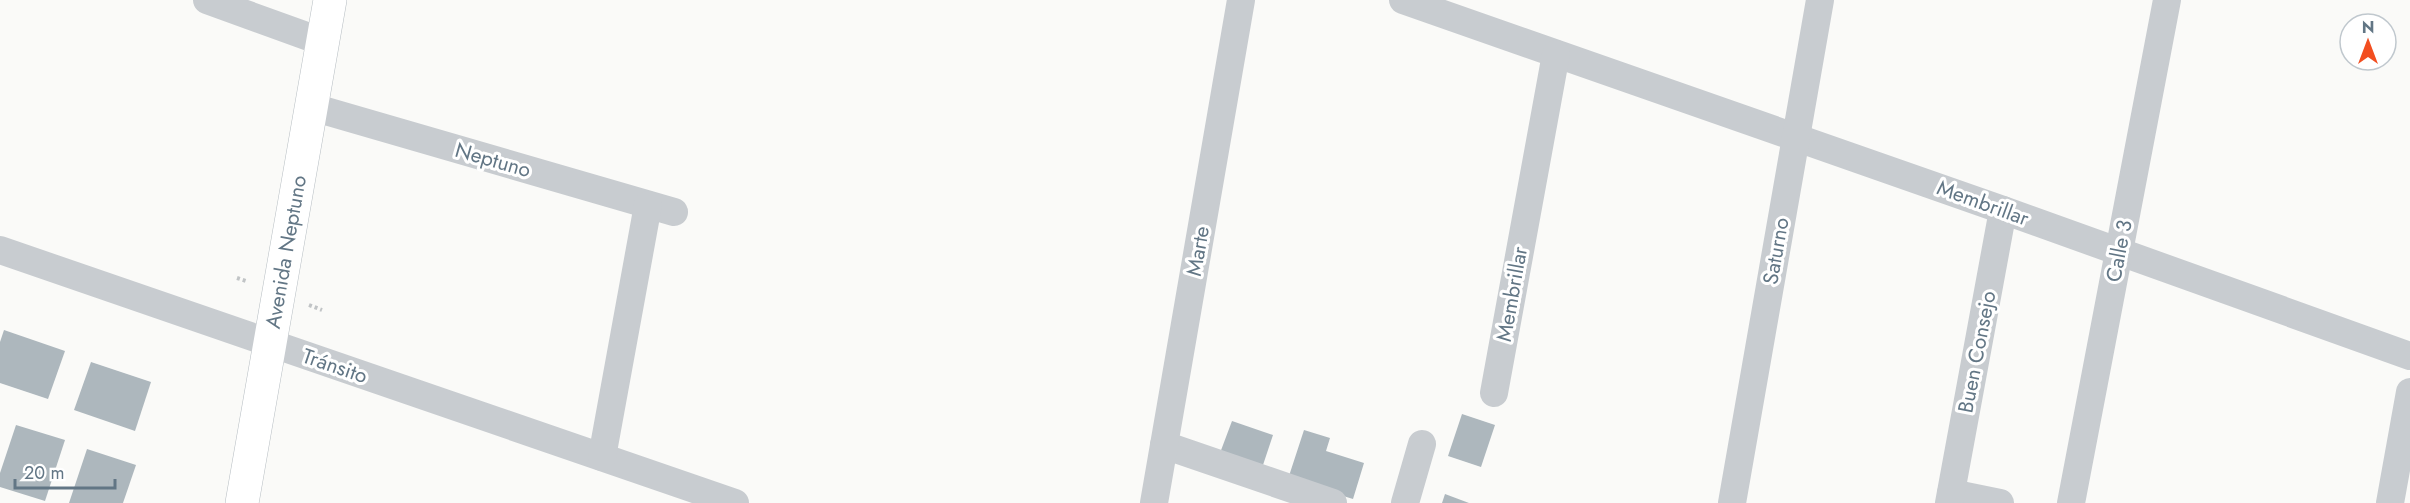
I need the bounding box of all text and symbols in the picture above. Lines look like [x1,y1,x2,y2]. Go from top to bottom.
north arrow [2338,12,2398,72]
text: N [2362,16,2374,39]
street label: Neptuno [452,135,534,185]
street label: Avenida Neptuno [258,173,314,331]
street label: Membrillar [1933,173,2034,234]
street label: Saturno [1755,215,1797,287]
street label: Calle 3 [2098,217,2140,285]
street label: Marte [1179,224,1217,278]
street label: Membrillar [1489,243,1535,344]
street label: Buen Consejo [1950,288,2004,416]
street label: Tránsito [298,341,372,391]
scale bar [15,452,116,490]
text: 20 m [24,460,64,486]

